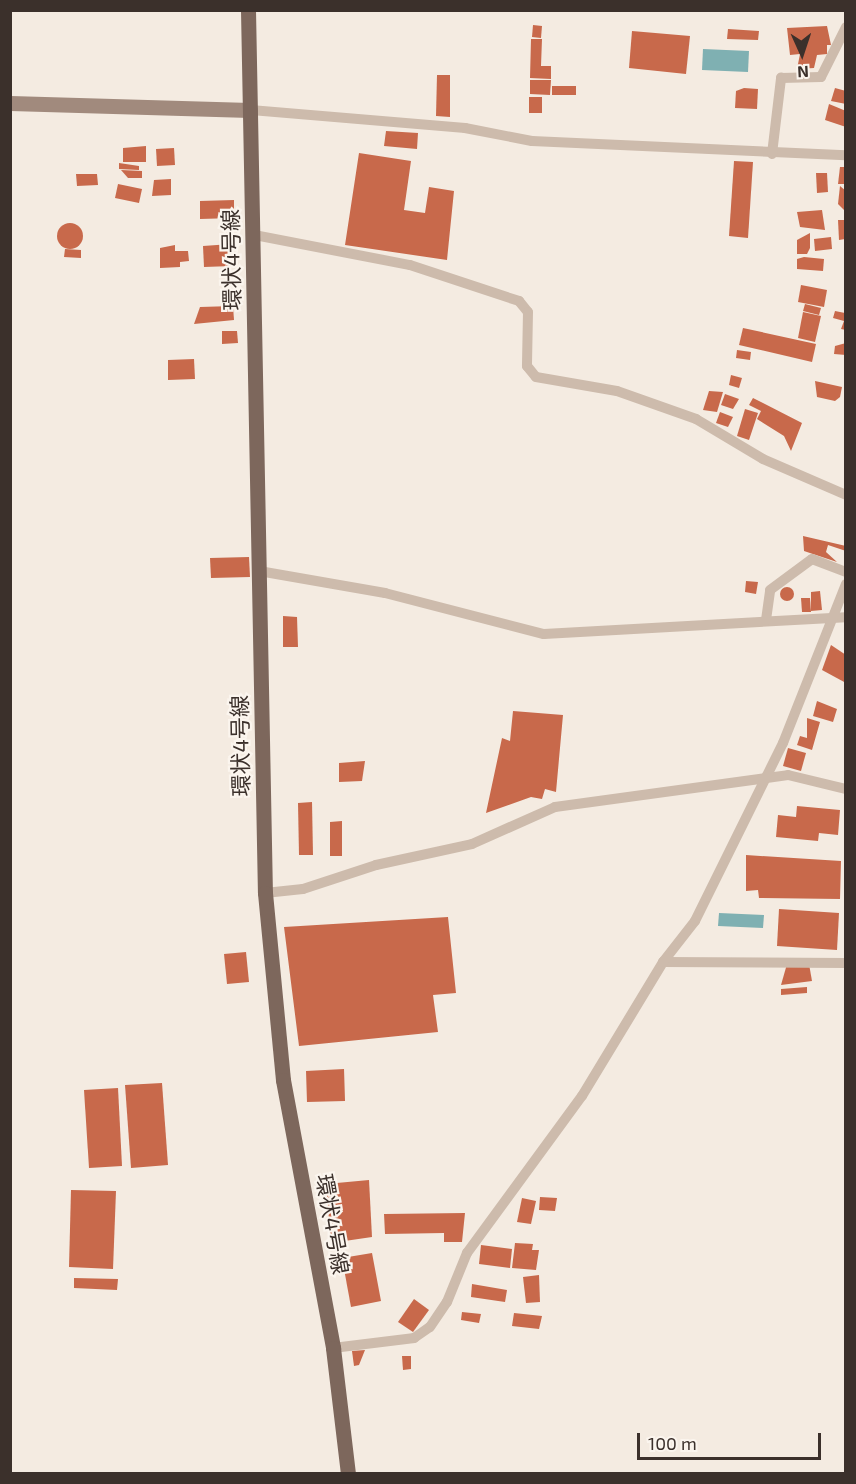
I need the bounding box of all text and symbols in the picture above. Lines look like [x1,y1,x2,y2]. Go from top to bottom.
north arrow [772,24,832,84]
text: N [797,63,809,82]
street label: 環状4号線 [217,209,245,311]
street label: 環状4号線 [226,695,254,797]
street label: 環状4号線 [311,1172,355,1276]
scale bar [640,1421,824,1459]
text: 100 m [648,1432,697,1454]

